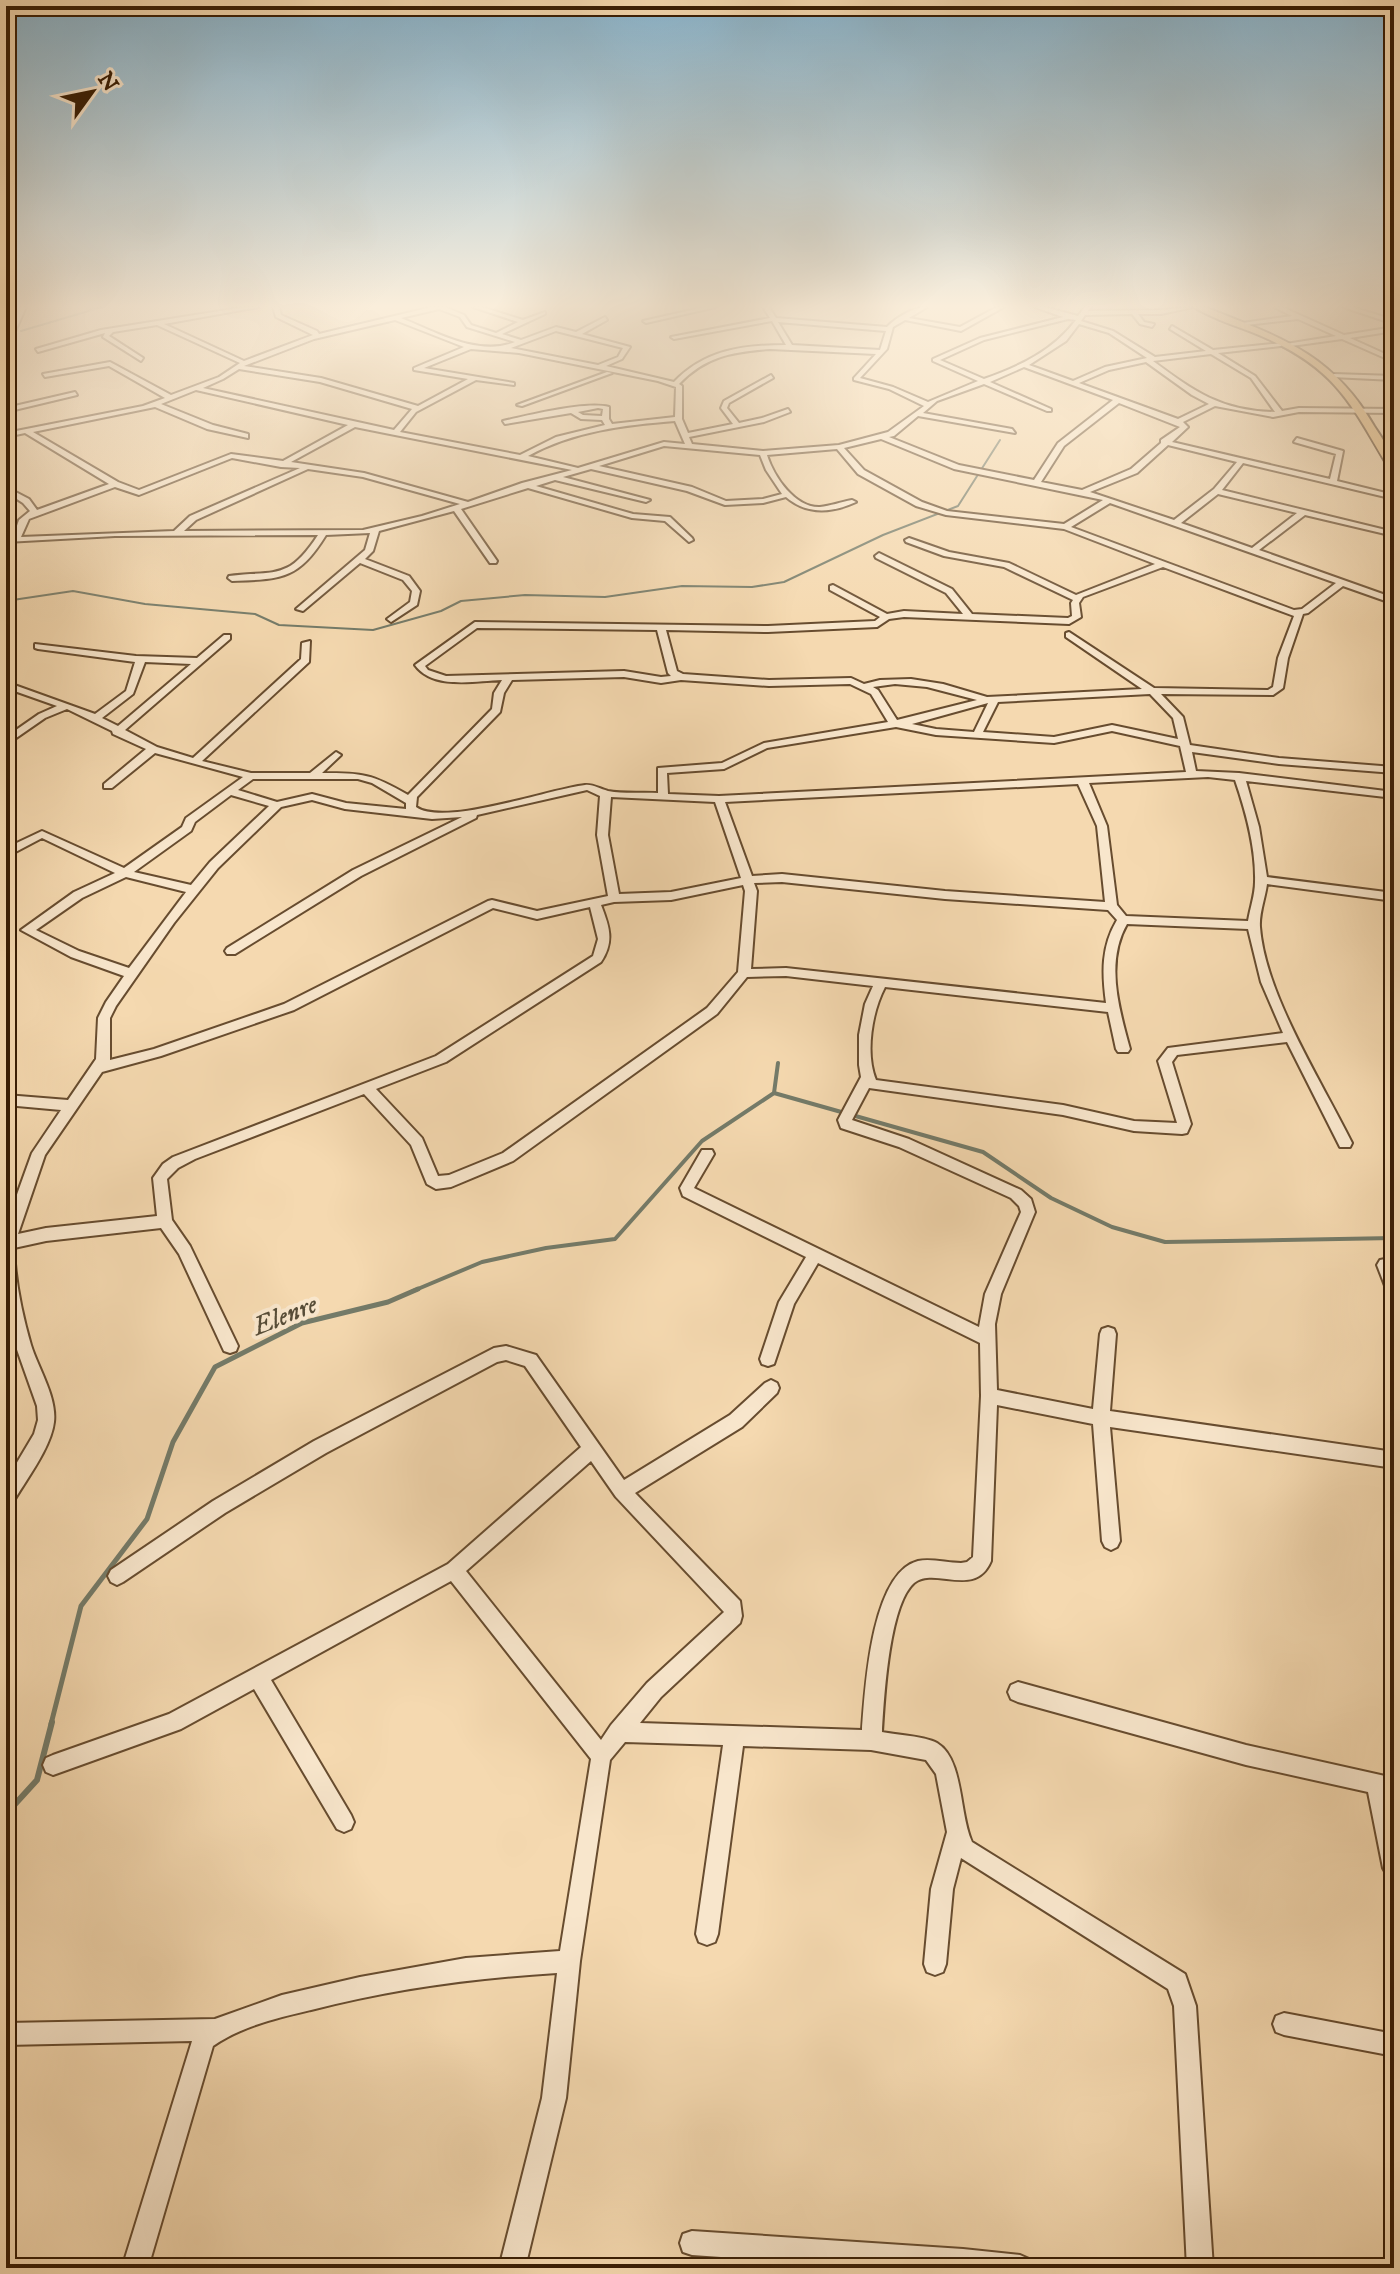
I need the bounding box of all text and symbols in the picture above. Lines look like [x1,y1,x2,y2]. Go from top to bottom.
north arrow [52,52,132,132]
text: N [91,67,124,97]
water label: Elenre [246,1288,323,1345]

